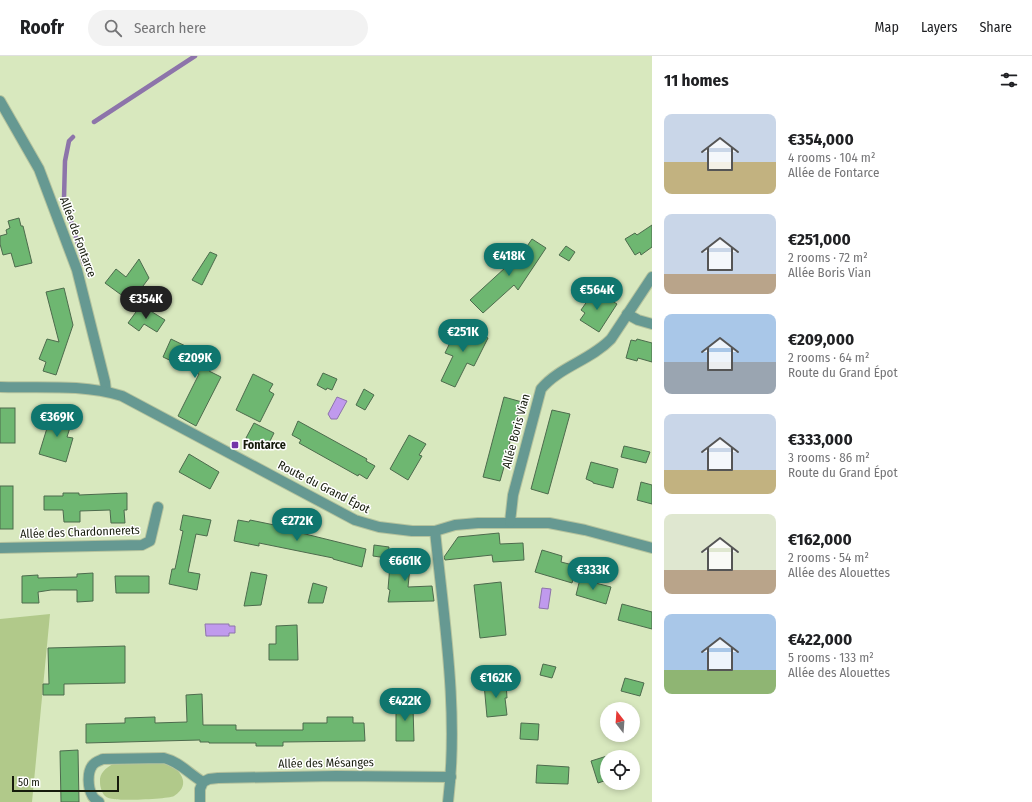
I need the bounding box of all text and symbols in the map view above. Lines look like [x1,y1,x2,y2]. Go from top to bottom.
search box [88,10,368,46]
text: Roofr [20,16,64,39]
icon: search [102,17,124,39]
text: Search here [134,19,206,37]
text: Map [875,19,899,36]
text: Layers [921,19,957,36]
text: Share [979,19,1012,36]
icon: filters [998,69,1020,91]
text: 11 homes [664,70,729,91]
text: €354,000 [788,129,854,150]
icon: home [696,130,744,178]
text: 4 rooms · 104 m² [788,150,875,165]
text: Allée de Fontarce [788,165,879,180]
street label: Allée de Fontarce [57,195,99,279]
text: €251,000 [788,229,851,250]
icon: home [696,230,744,278]
pin: €418K [481,243,537,277]
text: €418K [493,248,525,263]
text: 2 rooms · 72 m² [788,250,868,265]
text: Allée Boris Vian [788,265,871,280]
pin: €564K [569,277,625,311]
text: €564K [580,282,614,297]
pin: €354K [118,286,174,320]
text: €354K [129,291,163,306]
pin: €251K [435,319,491,353]
text: €251K [447,324,479,339]
text: €209,000 [788,329,854,350]
icon: home [696,330,744,378]
pin: €209K [167,345,223,379]
text: €209K [178,350,212,365]
text: 2 rooms · 64 m² [788,350,869,365]
text: Route du Grand Épot [788,365,898,380]
street label: Allée Boris Vian [499,392,533,470]
pin: €369K [29,404,85,438]
text: €369K [40,409,74,424]
text: €333,000 [788,429,853,450]
icon: home [696,430,744,478]
place label: Fontarce [243,438,286,452]
marker: Fontarce [230,440,240,450]
text: 3 rooms · 86 m² [788,450,870,465]
street label: Route du Grand Épot [276,457,373,516]
text: Route du Grand Épot [788,465,898,480]
pin: €272K [269,508,325,542]
text: €272K [281,513,313,528]
street label: Allée des Chardonnerets [20,523,140,541]
text: €162,000 [788,529,852,550]
icon: home [696,530,744,578]
pin: €661K [377,548,433,582]
text: 2 rooms · 54 m² [788,550,869,565]
text: €661K [389,553,421,568]
pin: €333K [565,557,621,591]
text: €333K [577,562,609,577]
text: Allée des Alouettes [788,565,890,580]
text: €422,000 [788,629,852,650]
icon: home [696,630,744,678]
text: 5 rooms · 133 m² [788,650,874,665]
pin: €162K [468,665,524,699]
text: Allée des Alouettes [788,665,890,680]
text: €162K [480,670,512,685]
pin: €422K [377,688,433,722]
text: €422K [389,693,421,708]
north arrow [600,702,640,742]
map controls [600,702,640,790]
button: locate [600,750,640,790]
street label: Allée des Mésanges [278,755,374,771]
scale bar [12,774,119,793]
text: 50 m [18,776,40,789]

